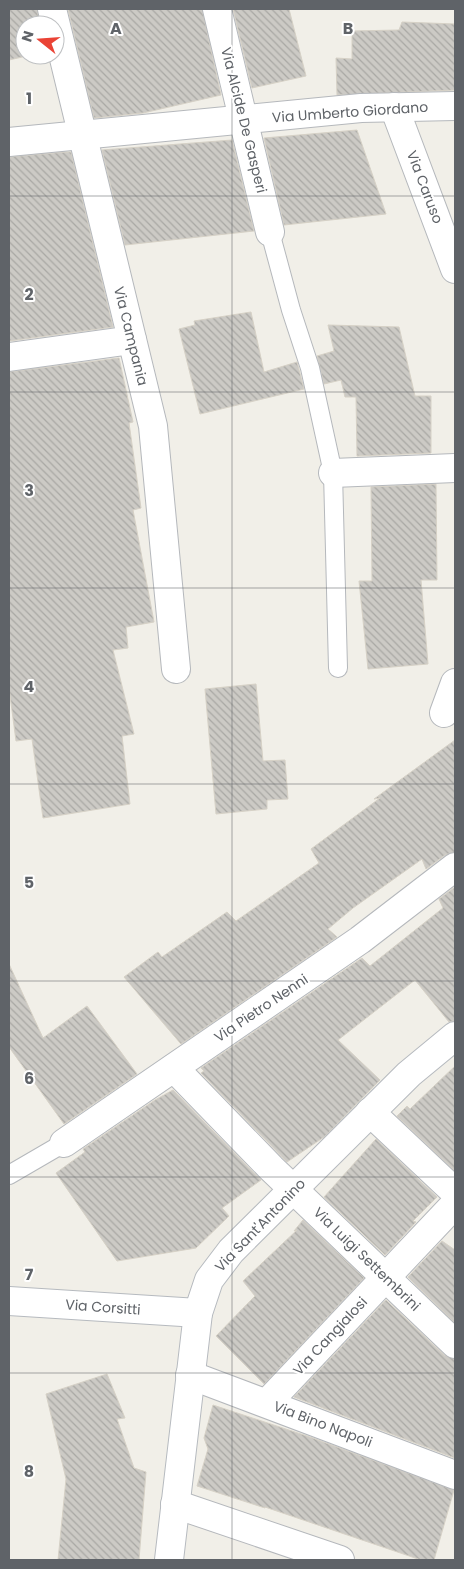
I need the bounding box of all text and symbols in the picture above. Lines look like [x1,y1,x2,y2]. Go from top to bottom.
north arrow [15,15,65,65]
text: A [110,17,122,40]
text: B [343,17,353,40]
text: N [16,28,39,44]
street label: Via Alcide De Gasperi [216,45,272,195]
text: 1 [26,87,32,110]
street label: Via Umberto Giordano [271,97,429,127]
street label: Via Caruso [402,148,448,226]
text: 2 [24,283,34,306]
street label: Via Campania [109,284,153,388]
text: 3 [24,479,34,502]
text: 4 [24,675,35,698]
text: 5 [24,871,34,894]
street label: Via Pietro Nenni [210,969,312,1047]
text: 6 [24,1067,34,1090]
street label: Via Sant'Antonino [210,1174,310,1276]
street label: Via Luigi Settembrini [309,1203,425,1315]
text: 7 [25,1263,34,1286]
street label: Via Cangialosi [288,1292,372,1380]
street label: Via Corsitti [65,1294,141,1320]
street label: Via Bino Napoli [271,1396,375,1452]
text: 8 [24,1460,34,1483]

